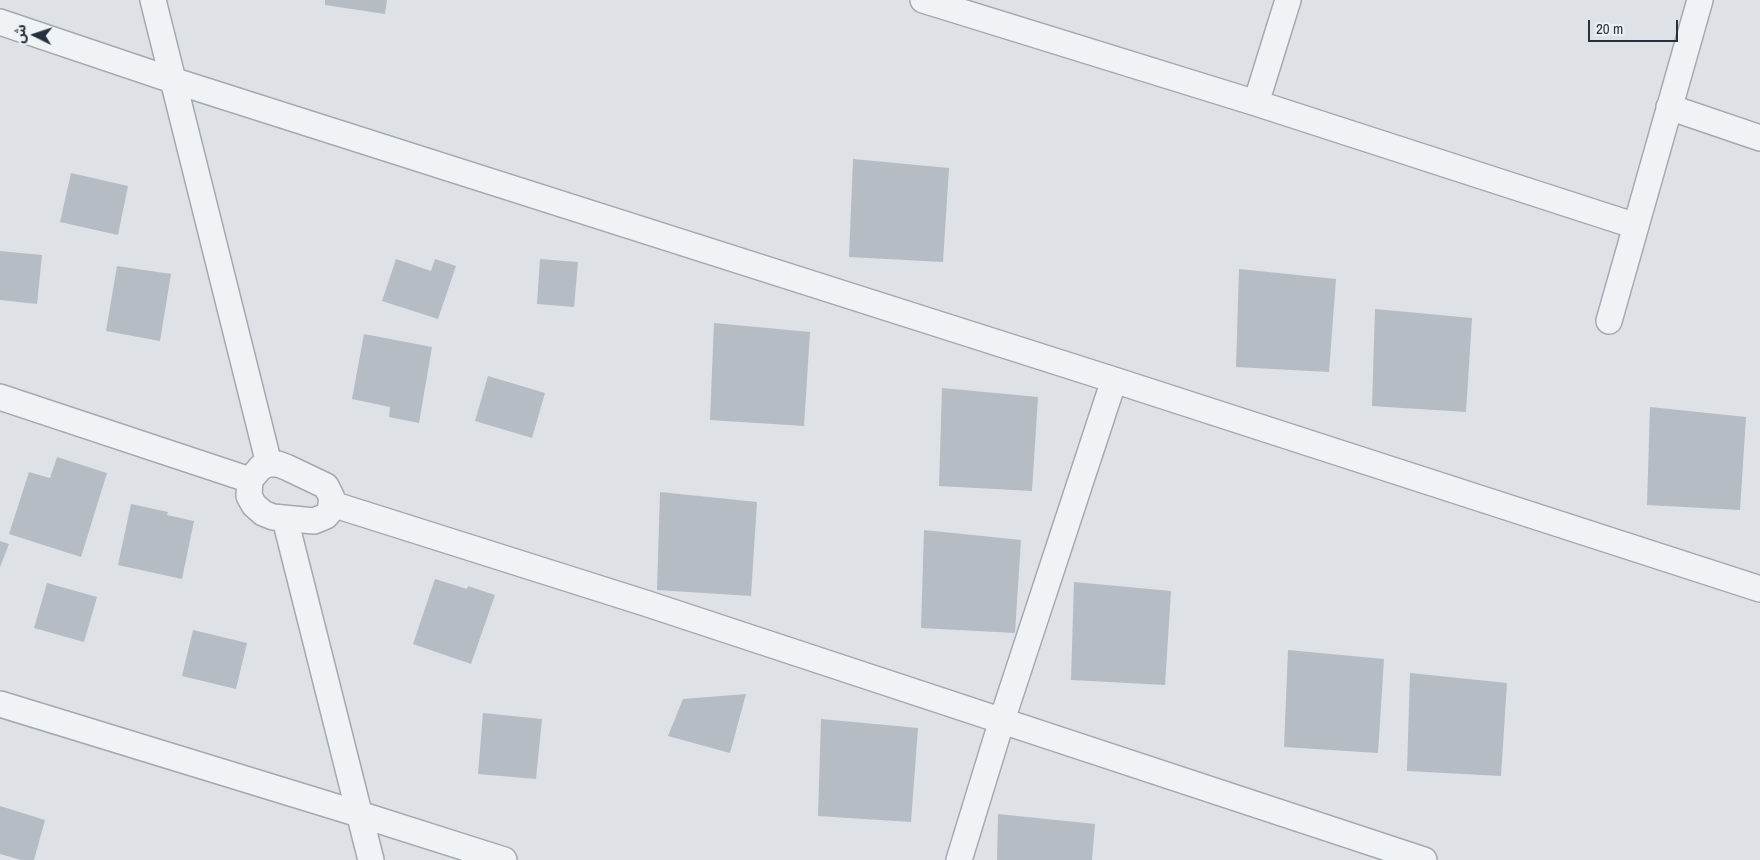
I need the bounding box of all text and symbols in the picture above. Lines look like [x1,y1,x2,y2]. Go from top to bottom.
north arrow [10,10,60,60]
scale bar [1590,10,1680,42]
text: 20 m [1596,18,1623,39]
text: ش [10,24,30,44]

